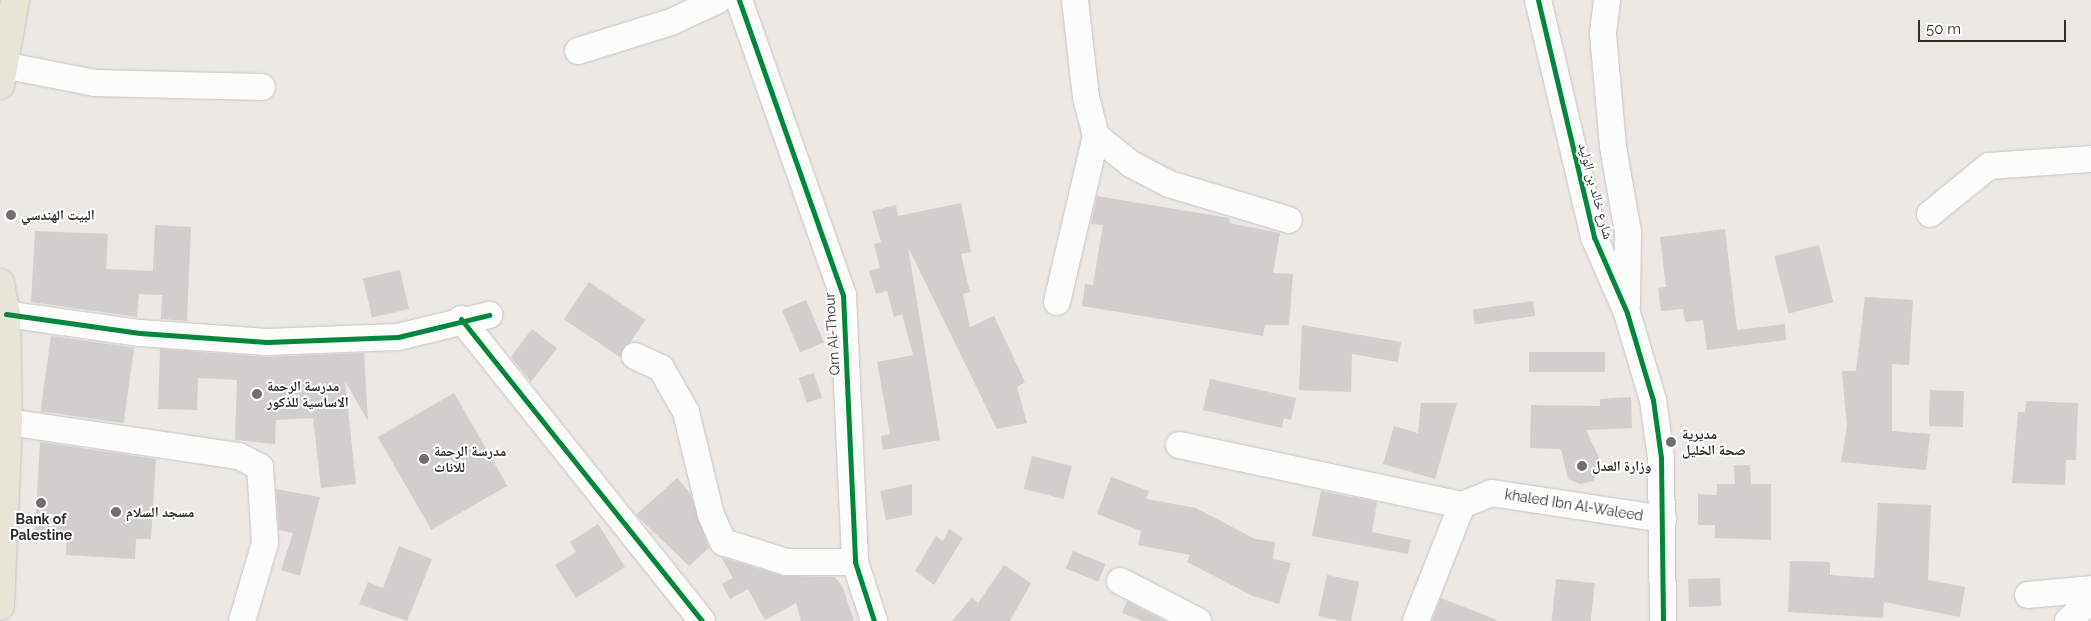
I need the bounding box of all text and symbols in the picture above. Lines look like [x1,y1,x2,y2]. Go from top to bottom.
scale bar [1921,10,2068,42]
text: 50 m [1926,20,1961,38]
street label: شارع خالد بن الوليد [1575,141,1617,241]
place label: البيت الهندسي [21,207,95,223]
marker: البيت الهندسي [5,209,17,221]
street label: Qrn Al-Thour [821,292,843,376]
place label: مدرسة الرحمة الاساسية للذكور [267,378,349,411]
marker: مدرسة الرحمة الاساسية للذكور [251,388,263,400]
place label: مديرية صحة الخليل [1682,426,1746,458]
marker: مديرية صحة الخليل [1664,435,1678,449]
place label: مدرسة الرحمة للاناث [434,443,506,476]
marker: مدرسة الرحمة للاناث [418,453,430,465]
place label: وزارة العدل [1592,458,1651,474]
marker: وزارة العدل [1576,460,1588,472]
street label: khaled Ibn Al-Waleed [1503,486,1645,524]
marker: Bank of Palestine [35,497,47,509]
place label: مسجد السلام [126,504,194,520]
marker: مسجد السلام [110,506,122,518]
place label: Bank of Palestine [10,511,72,544]

